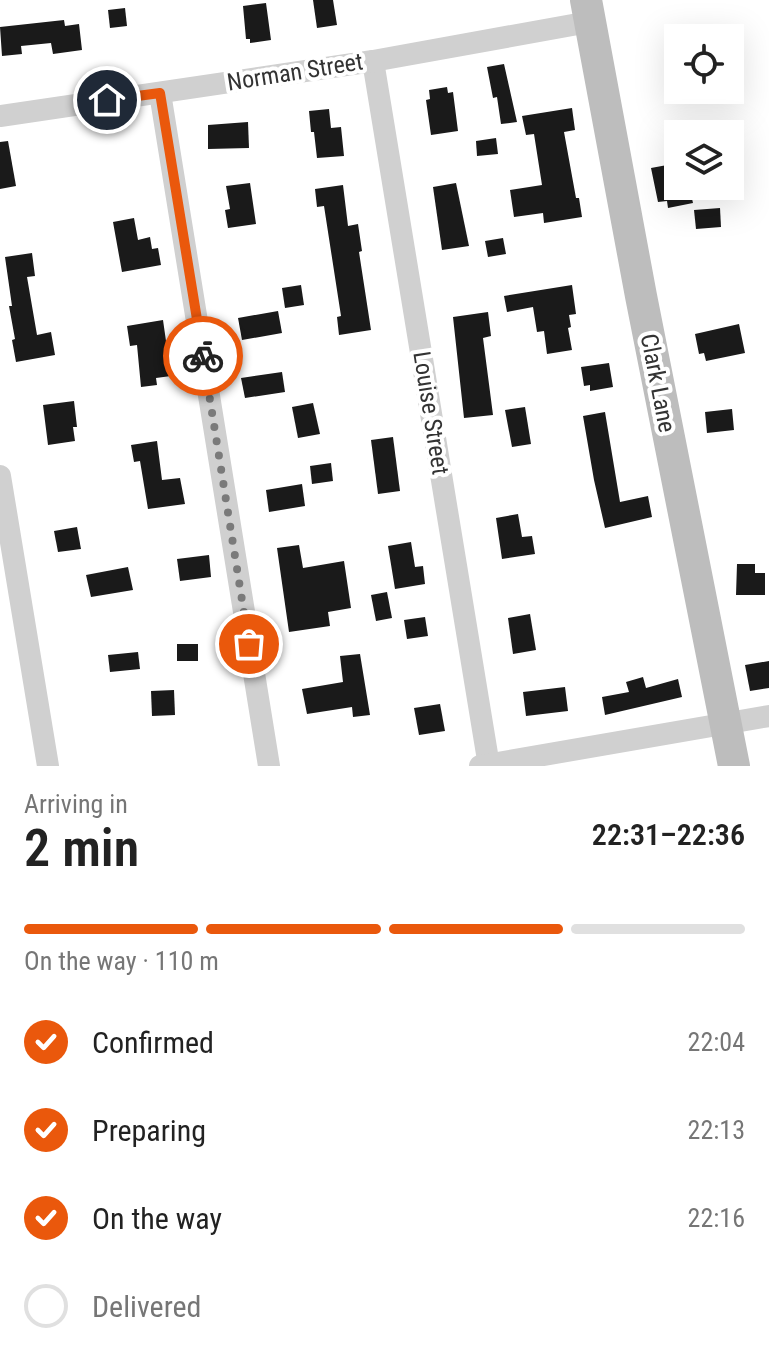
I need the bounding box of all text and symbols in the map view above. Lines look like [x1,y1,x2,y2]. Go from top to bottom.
map controls [664,24,744,200]
button: locate [664,24,744,104]
street label: Norman Street [225,47,365,97]
pin [73,66,141,134]
icon: home [85,78,129,122]
button: layers [664,120,744,200]
courier [163,316,243,396]
street label: Clark Lane [635,331,681,435]
icon: bike [181,334,225,378]
street label: Louise Street [407,349,455,477]
pin [215,610,283,678]
icon: bag [227,622,271,666]
text: Arriving in [24,789,128,819]
text: 22:31–22:36 [592,817,745,852]
text: 2 min [24,818,139,879]
text: On the way · 110 m [24,946,219,976]
icon: check [24,1020,68,1064]
text: Confirmed [92,1025,214,1060]
text: 22:04 [688,1027,745,1057]
icon: check [24,1108,68,1152]
text: Preparing [92,1113,206,1148]
text: 22:13 [688,1115,745,1145]
icon: check [24,1196,68,1240]
text: On the way [92,1201,222,1236]
text: 22:16 [688,1203,745,1233]
text: Delivered [92,1289,201,1324]

